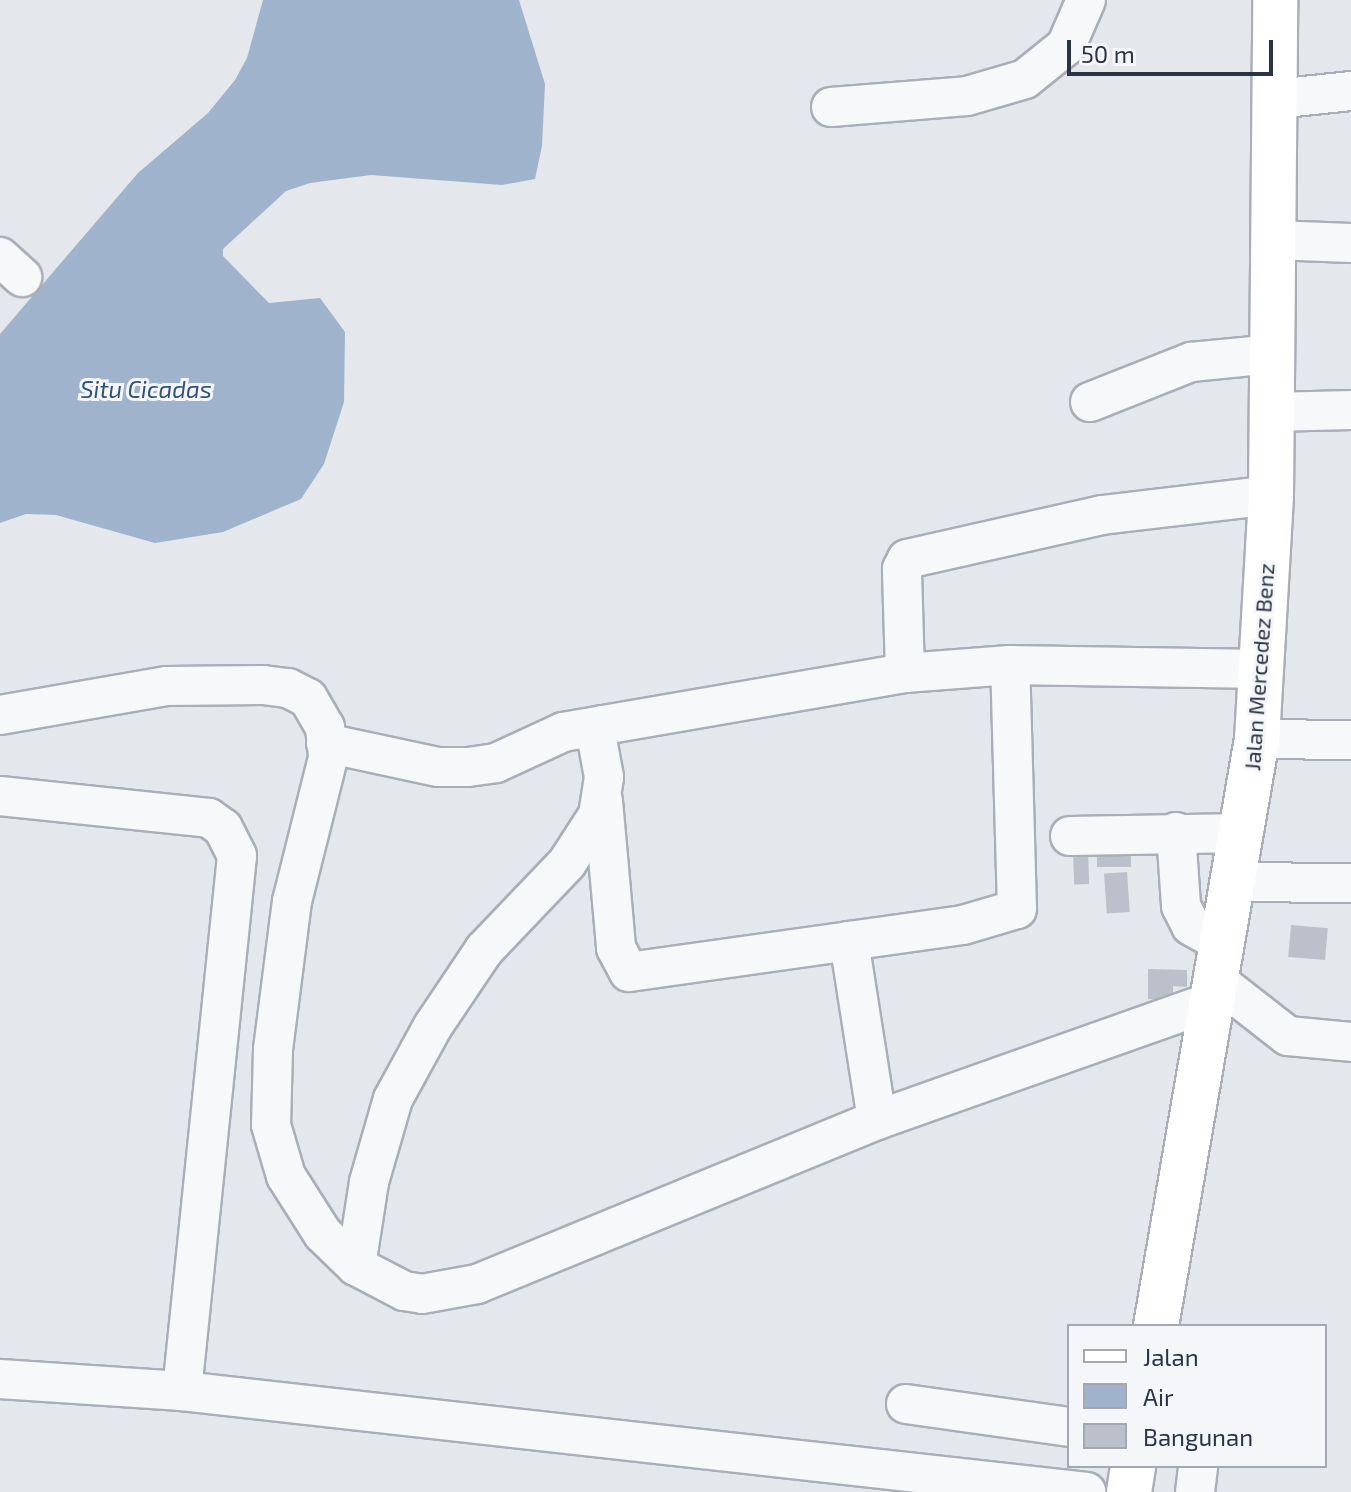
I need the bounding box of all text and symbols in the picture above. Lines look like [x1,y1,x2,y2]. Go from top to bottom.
scale bar [1071,24,1277,74]
text: 50 m [1081,39,1135,68]
water label: Situ Cicadas [80,375,212,403]
street label: Jalan Mercedez Benz [1239,562,1279,772]
legend [1067,1324,1327,1468]
text: Jalan [1143,1342,1199,1371]
text: Air [1143,1382,1174,1411]
text: Bangunan [1143,1422,1253,1451]

